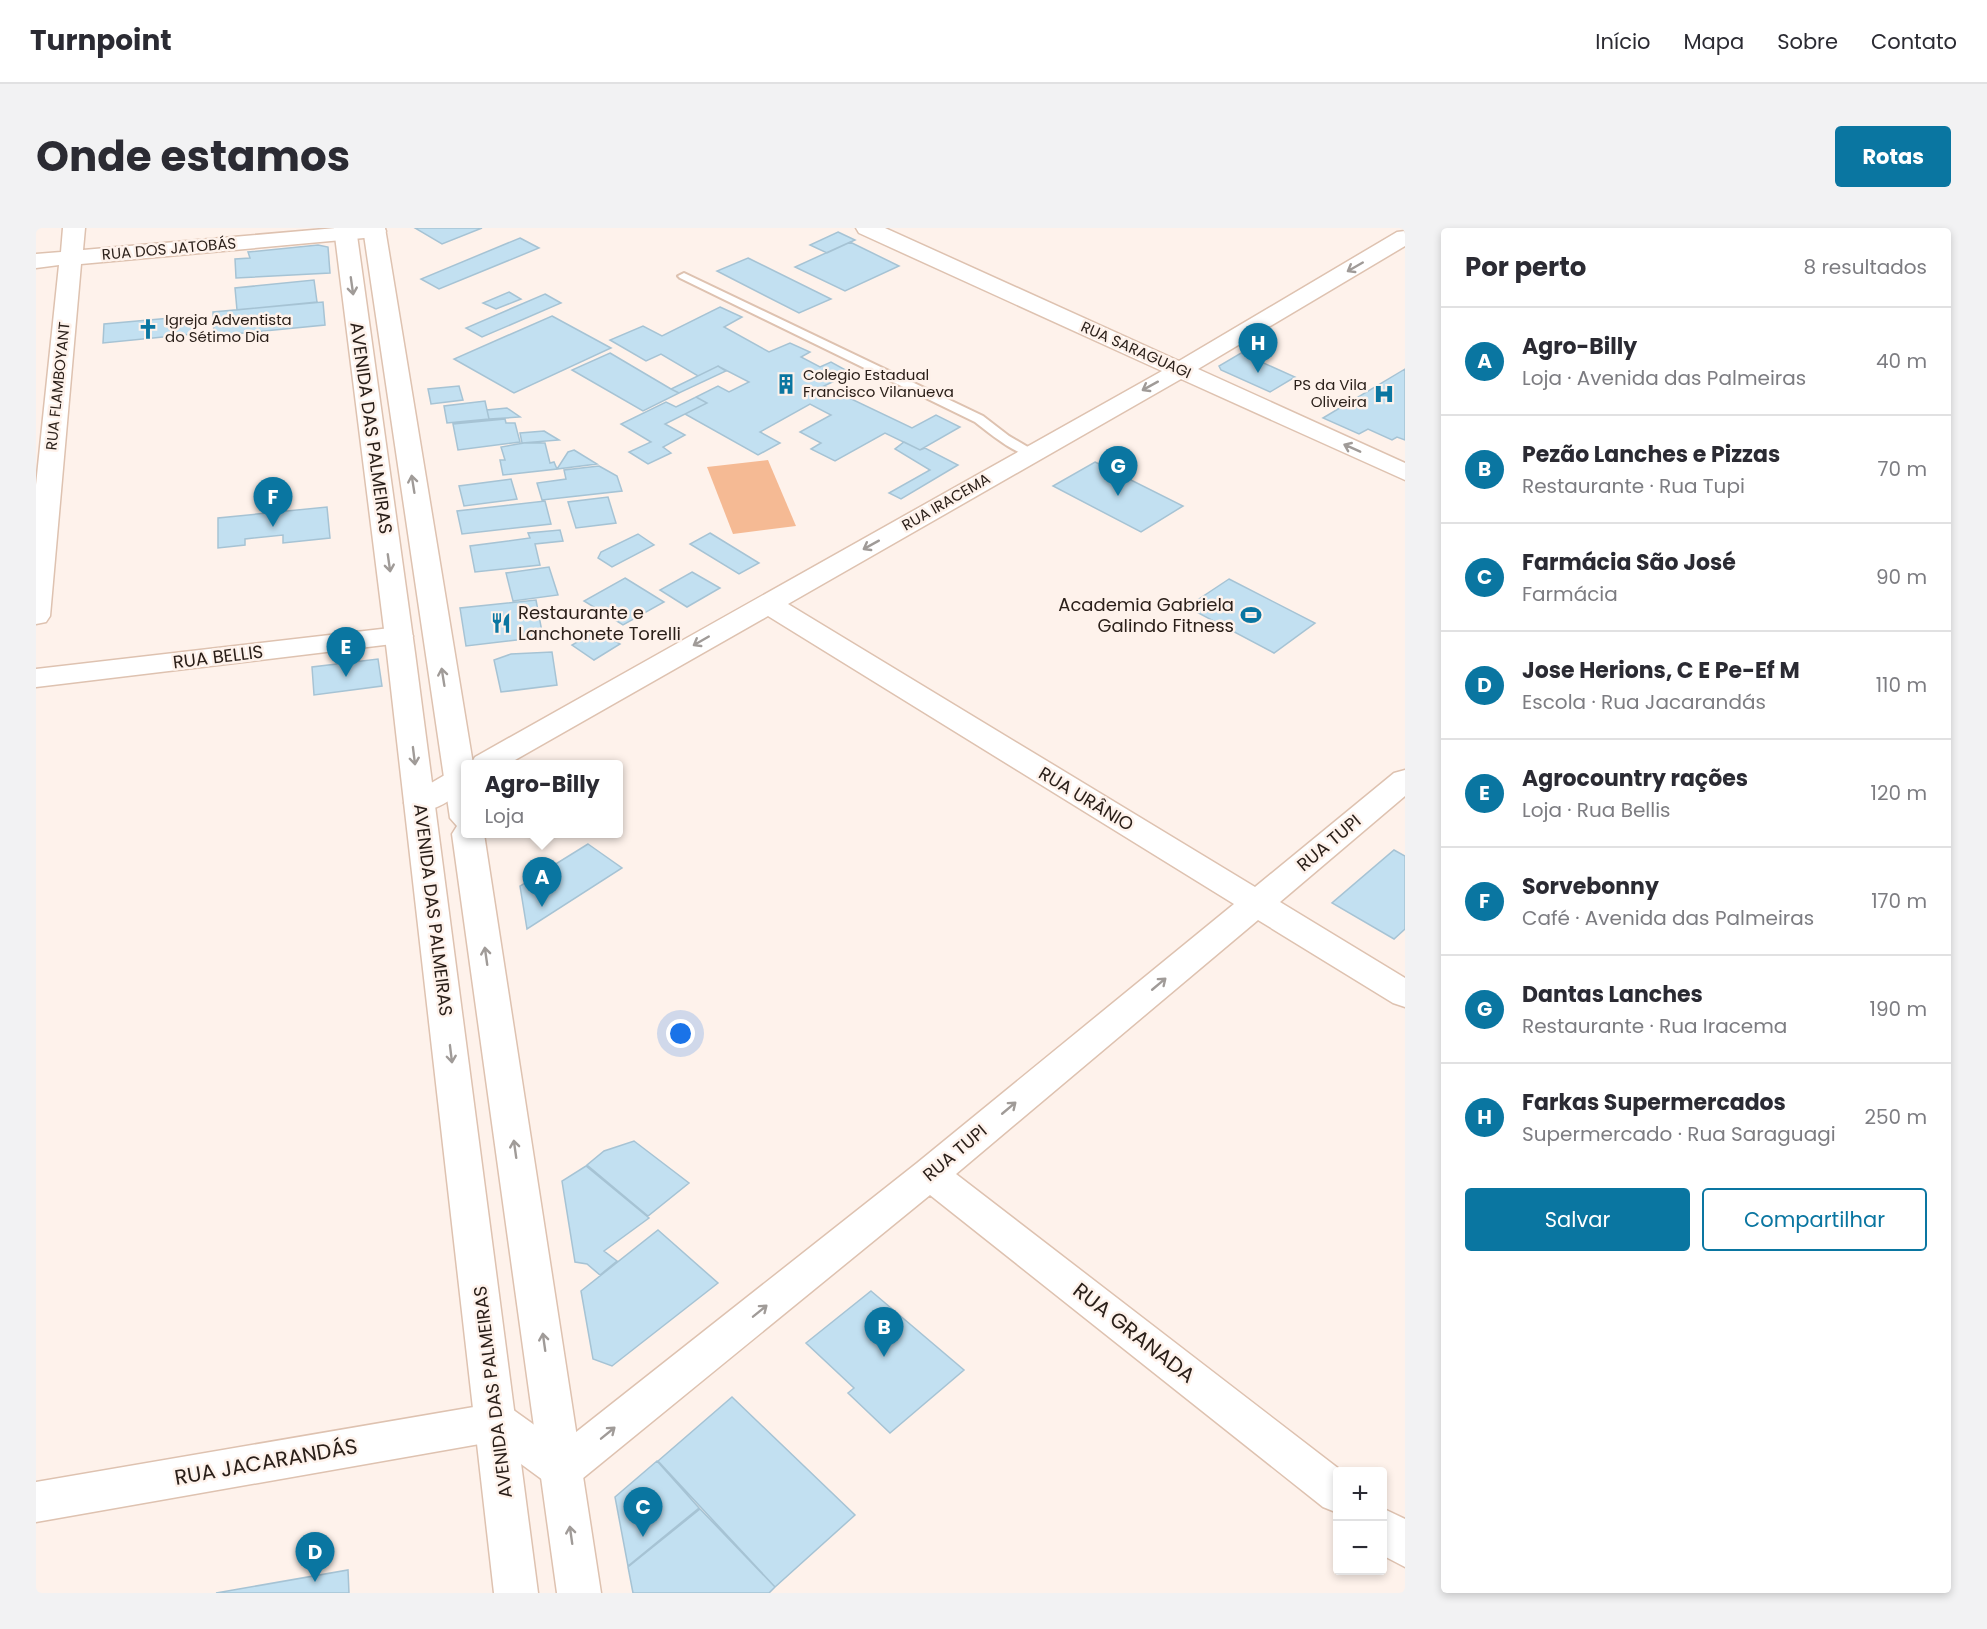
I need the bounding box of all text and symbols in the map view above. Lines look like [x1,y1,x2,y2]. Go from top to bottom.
text: Turnpoint [30,21,172,60]
text: Início [1595,27,1650,56]
text: Mapa [1683,27,1744,56]
text: Sobre [1777,27,1838,56]
text: Contato [1871,27,1957,56]
button: Rotas [1835,126,1951,187]
text: Onde estamos [36,127,350,186]
street label: RUA DOS JATOBÁS [101,232,237,265]
text: Por perto [1465,249,1586,285]
text: 8 resultados [1803,253,1927,281]
one-way arrow [1347,261,1364,273]
one-way arrow [347,276,358,295]
place label: Igreja Adventista do Sétimo Dia [165,309,292,347]
street label: RUA SARAGUAGI [1078,316,1195,383]
church icon: Igreja Adventista do Sétimo Dia [136,317,160,341]
street label: AVENIDA DAS PALMEIRAS [344,320,399,535]
street label: RUA FLAMBOYANT [40,321,75,451]
pin: H [1238,324,1278,373]
text: Agro-Billy [1522,331,1637,362]
text: A [1477,347,1492,375]
text: 40 m [1876,347,1927,375]
place label: Colegio Estadual Francisco Vilanueva [803,364,954,402]
text: Loja · Avenida das Palmeiras [1522,364,1806,392]
building icon: Colegio Estadual Francisco Vilanueva [774,372,798,396]
place label: PS da Vila Oliveira [1294,374,1367,412]
one-way arrow [1142,381,1159,393]
hospital icon: PS da Vila Oliveira [1372,382,1396,406]
text: Pezão Lanches e Pizzas [1522,439,1780,470]
one-way arrow [1343,441,1361,453]
pin: G [1098,446,1138,496]
text: B [1478,455,1491,483]
text: 70 m [1878,455,1927,483]
street label: RUA IRACEMA [898,468,994,535]
text: Restaurante · Rua Tupi [1522,472,1745,500]
one-way arrow [408,475,419,495]
pin: F [254,478,292,527]
one-way arrow [863,539,880,551]
text: Farmácia São José [1522,547,1736,578]
one-way arrow [384,552,395,572]
text: C [1477,563,1492,591]
text: 90 m [1876,563,1927,591]
text: Farmácia [1522,580,1618,608]
place label: Academia Gabriela Galindo Fitness [1058,592,1234,638]
place label: Restaurante e Lanchonete Torelli [518,600,681,646]
sports icon: Academia Gabriela Galindo Fitness [1239,603,1263,627]
restaurant icon: Restaurante e Lanchonete Torelli [489,611,513,635]
pin: E [326,628,366,677]
one-way arrow [693,635,710,647]
street label: RUA BELLIS [171,639,265,674]
text: Jose Herions, C E Pe-Ef M [1522,655,1800,686]
one-way arrow [438,668,449,687]
text: D [1477,671,1492,699]
text: 110 m [1876,671,1927,699]
text: Escola · Rua Jacarandás [1522,688,1766,716]
one-way arrow [409,746,420,765]
popup [461,760,623,838]
street label: RUA URÂNIO [1034,760,1138,837]
text: Agrocountry rações [1522,763,1748,794]
text: Agro-Billy [484,769,600,800]
text: E [1479,779,1490,807]
text: 120 m [1871,779,1927,807]
text: Loja · Rua Bellis [1522,796,1671,824]
street label: AVENIDA DAS PALMEIRAS [408,802,459,1017]
text: Loja [484,802,524,830]
street label: RUA TUPI [1291,808,1366,877]
pin: A [522,858,562,907]
text: Sorvebonny [1522,871,1659,902]
text: F [1479,887,1490,915]
text: 170 m [1871,887,1927,915]
text: Café · Avenida das Palmeiras [1522,904,1814,932]
one-way arrow [481,947,492,967]
one-way arrow [1151,977,1167,990]
text: Dantas Lanches [1522,979,1703,1010]
text: G [1477,995,1492,1023]
text: 190 m [1870,995,1927,1023]
text: Restaurante · Rua Iracema [1522,1012,1787,1040]
your location [666,1019,695,1048]
one-way arrow [446,1043,457,1063]
text: Farkas Supermercados [1522,1087,1786,1118]
one-way arrow [1001,1101,1016,1115]
text: H [1477,1103,1492,1131]
text: 250 m [1864,1103,1927,1131]
street label: RUA TUPI [917,1118,992,1187]
text: Supermercado · Rua Saraguagi [1522,1120,1836,1148]
one-way arrow [509,1140,520,1160]
button: Salvar [1465,1188,1690,1251]
button: Compartilhar [1702,1188,1927,1251]
street label: RUA GRANADA [1067,1276,1202,1390]
street label: AVENIDA DAS PALMEIRAS [467,1285,518,1500]
one-way arrow [752,1304,768,1317]
pin: B [864,1308,904,1357]
one-way arrow [538,1333,549,1352]
one-way arrow [600,1426,616,1439]
street label: RUA JACARANDÁS [172,1431,360,1492]
map controls [1333,1467,1387,1575]
button: + [1333,1467,1387,1521]
pin: C [624,1488,662,1537]
button: − [1333,1521,1387,1575]
one-way arrow [566,1526,577,1545]
pin: D [296,1532,334,1582]

